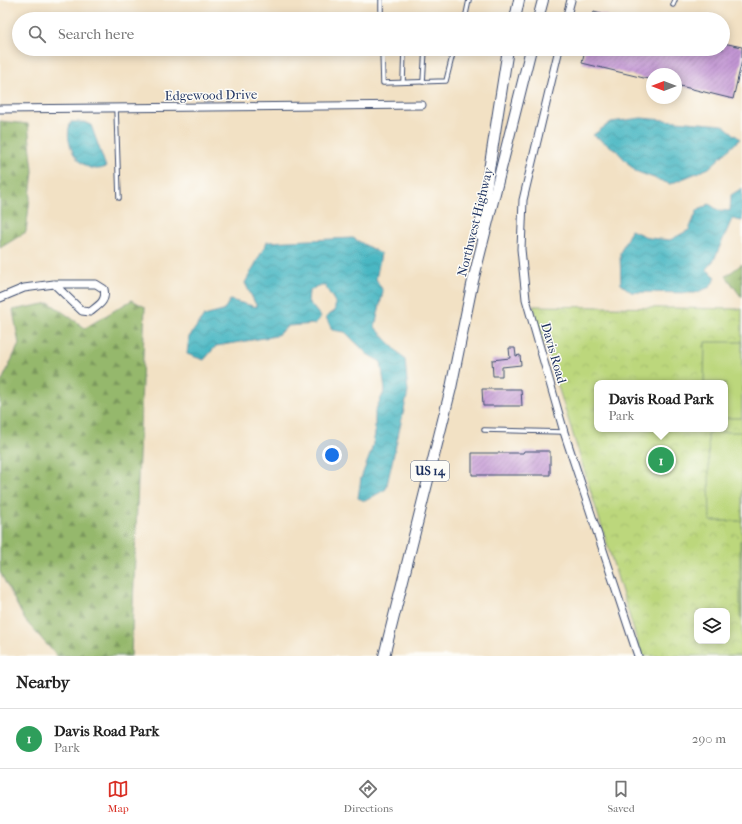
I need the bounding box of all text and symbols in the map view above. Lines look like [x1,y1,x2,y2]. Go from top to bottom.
search box [12,12,730,56]
icon: search [26,23,48,45]
text: Search here [58,25,134,43]
north arrow [646,68,682,104]
street label: Edgewood Drive [165,87,258,103]
street label: Northwest Highway [454,165,496,278]
street label: Davis Road [538,321,570,386]
popup [594,380,728,432]
text: Davis Road Park [608,390,714,408]
text: Park [608,408,634,423]
your location [322,445,342,465]
pin: 1 [648,445,674,475]
road number: US 14 [411,461,449,481]
map controls [694,608,730,644]
button: layers [694,608,730,644]
text: Nearby [16,672,70,692]
text: Davis Road Park [54,722,159,740]
text: 1 [27,731,31,746]
text: 290 m [692,731,726,746]
text: Park [54,740,80,755]
tab: Map [107,778,129,815]
tab: Directions [344,778,393,815]
tab: Saved [607,778,635,815]

